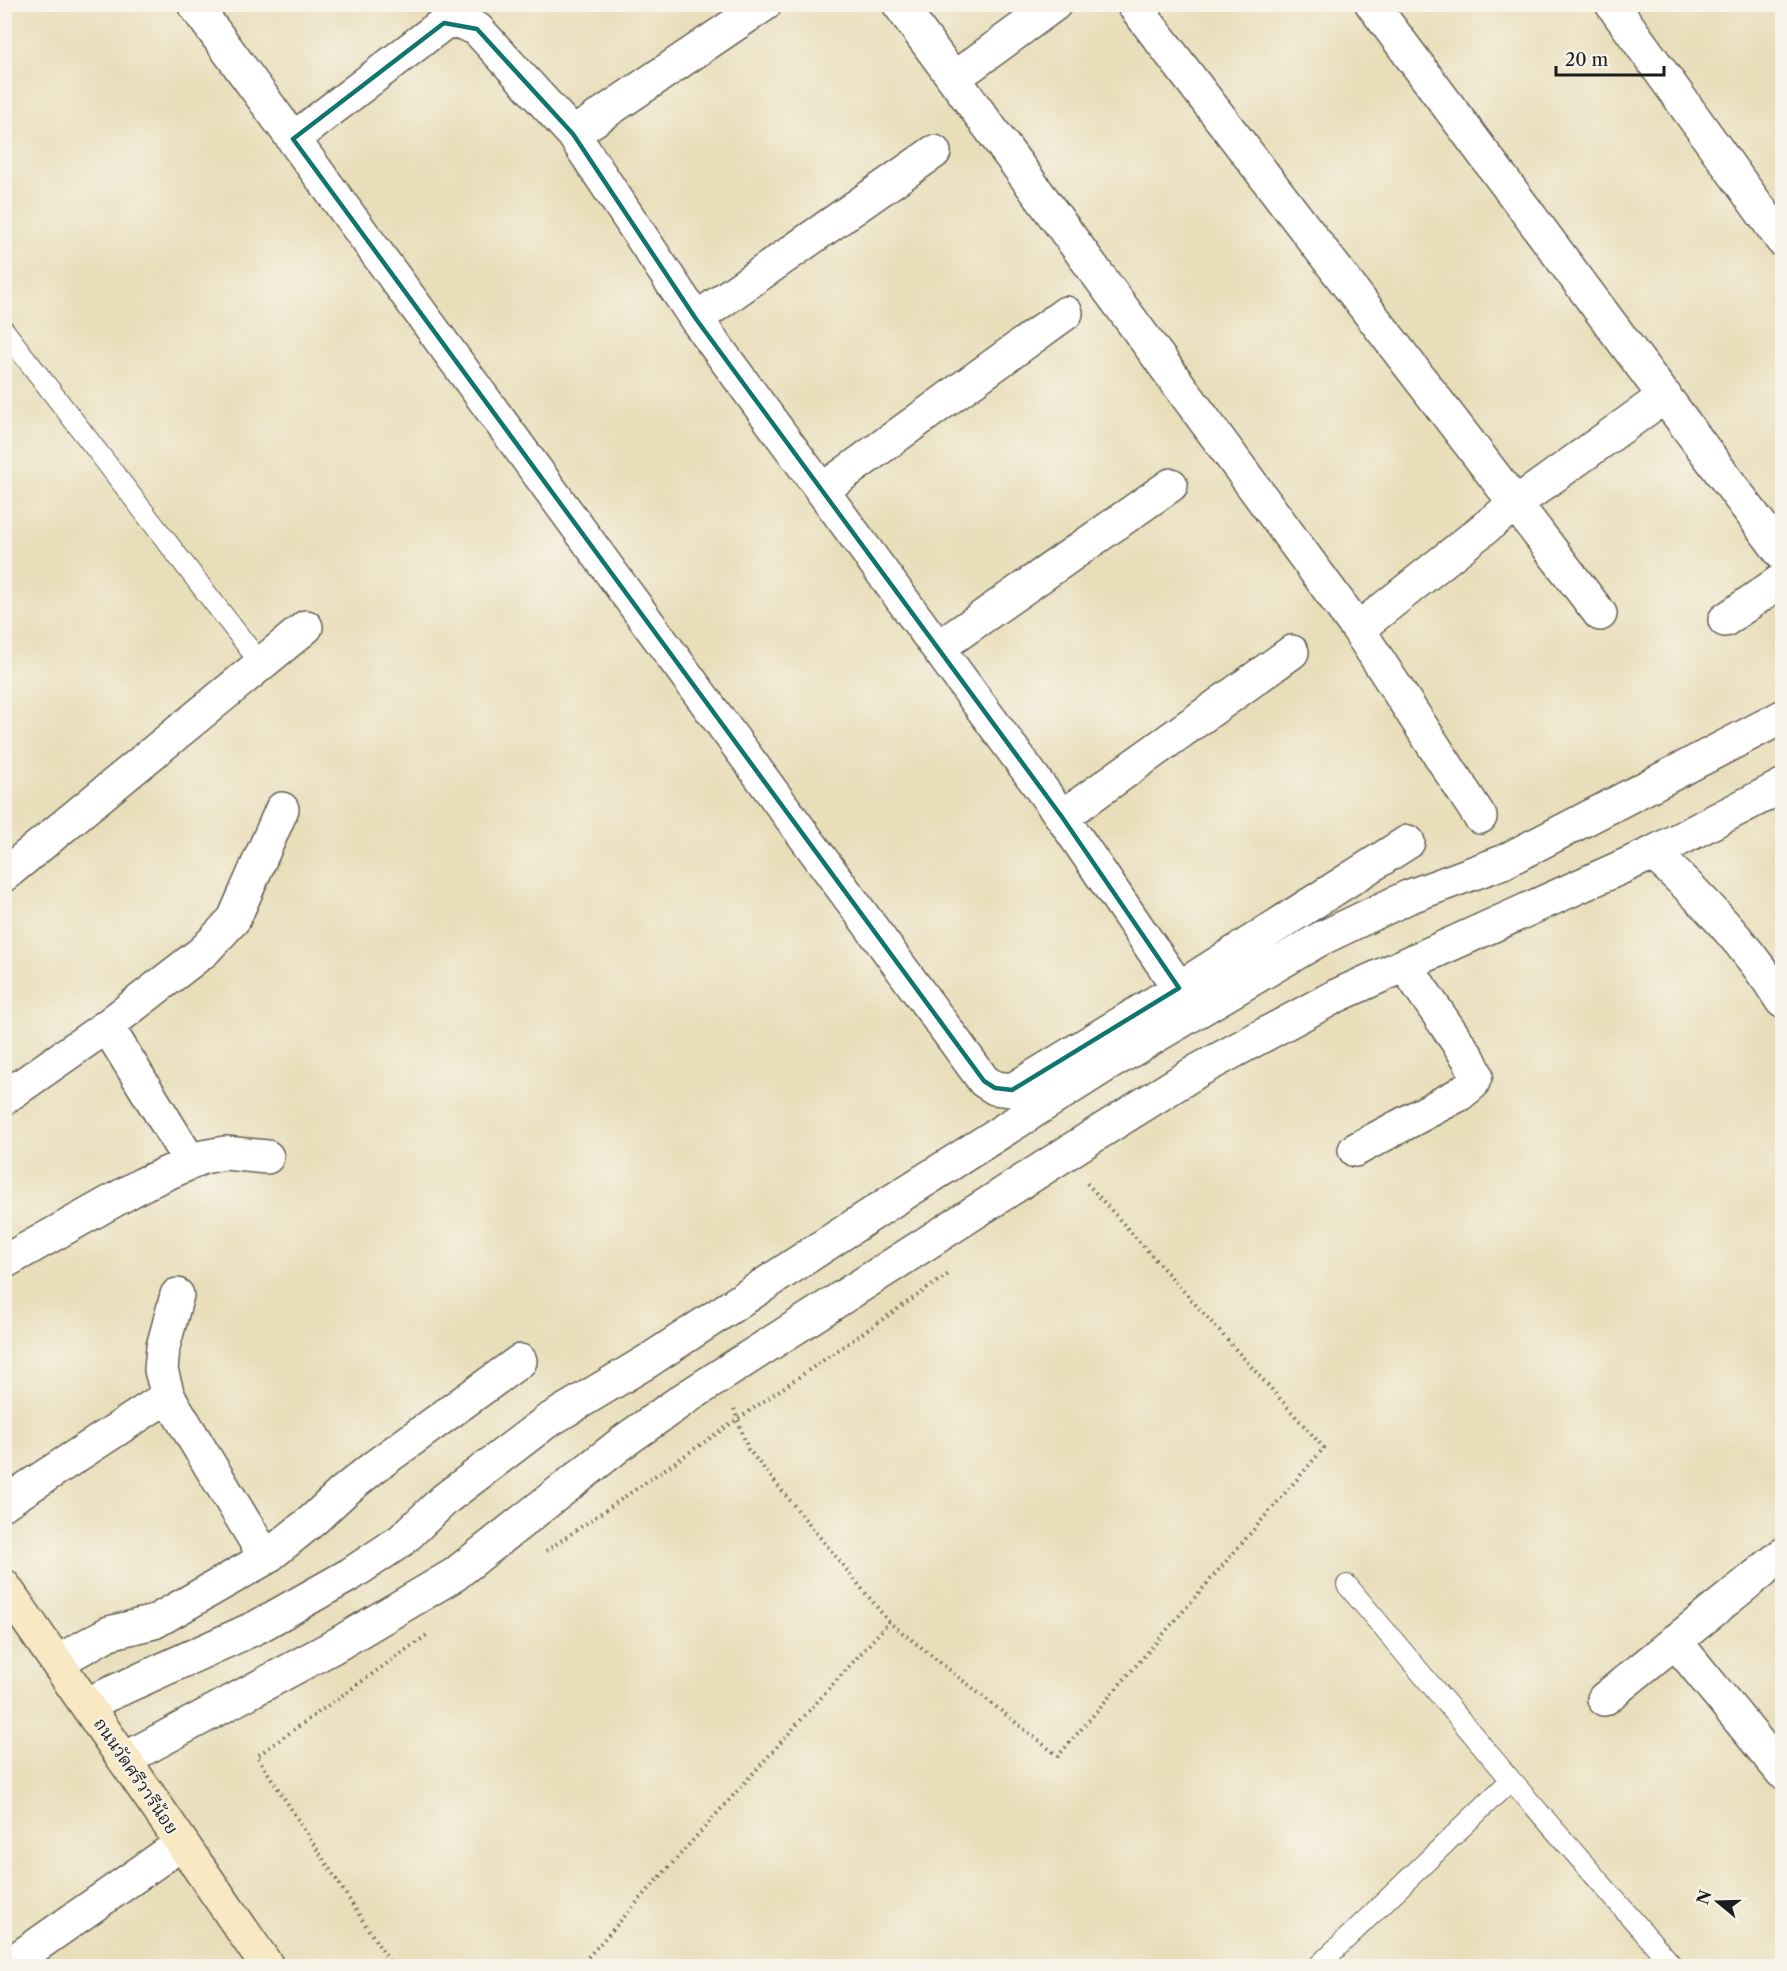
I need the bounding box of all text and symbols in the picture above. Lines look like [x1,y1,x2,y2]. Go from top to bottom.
scale bar [1556,39,1664,77]
text: 20 m [1565,49,1609,71]
street label: ถนนวัดศรีวารีน้อย [89,1714,183,1838]
north arrow [1688,1872,1748,1932]
text: N [1692,1887,1716,1907]

